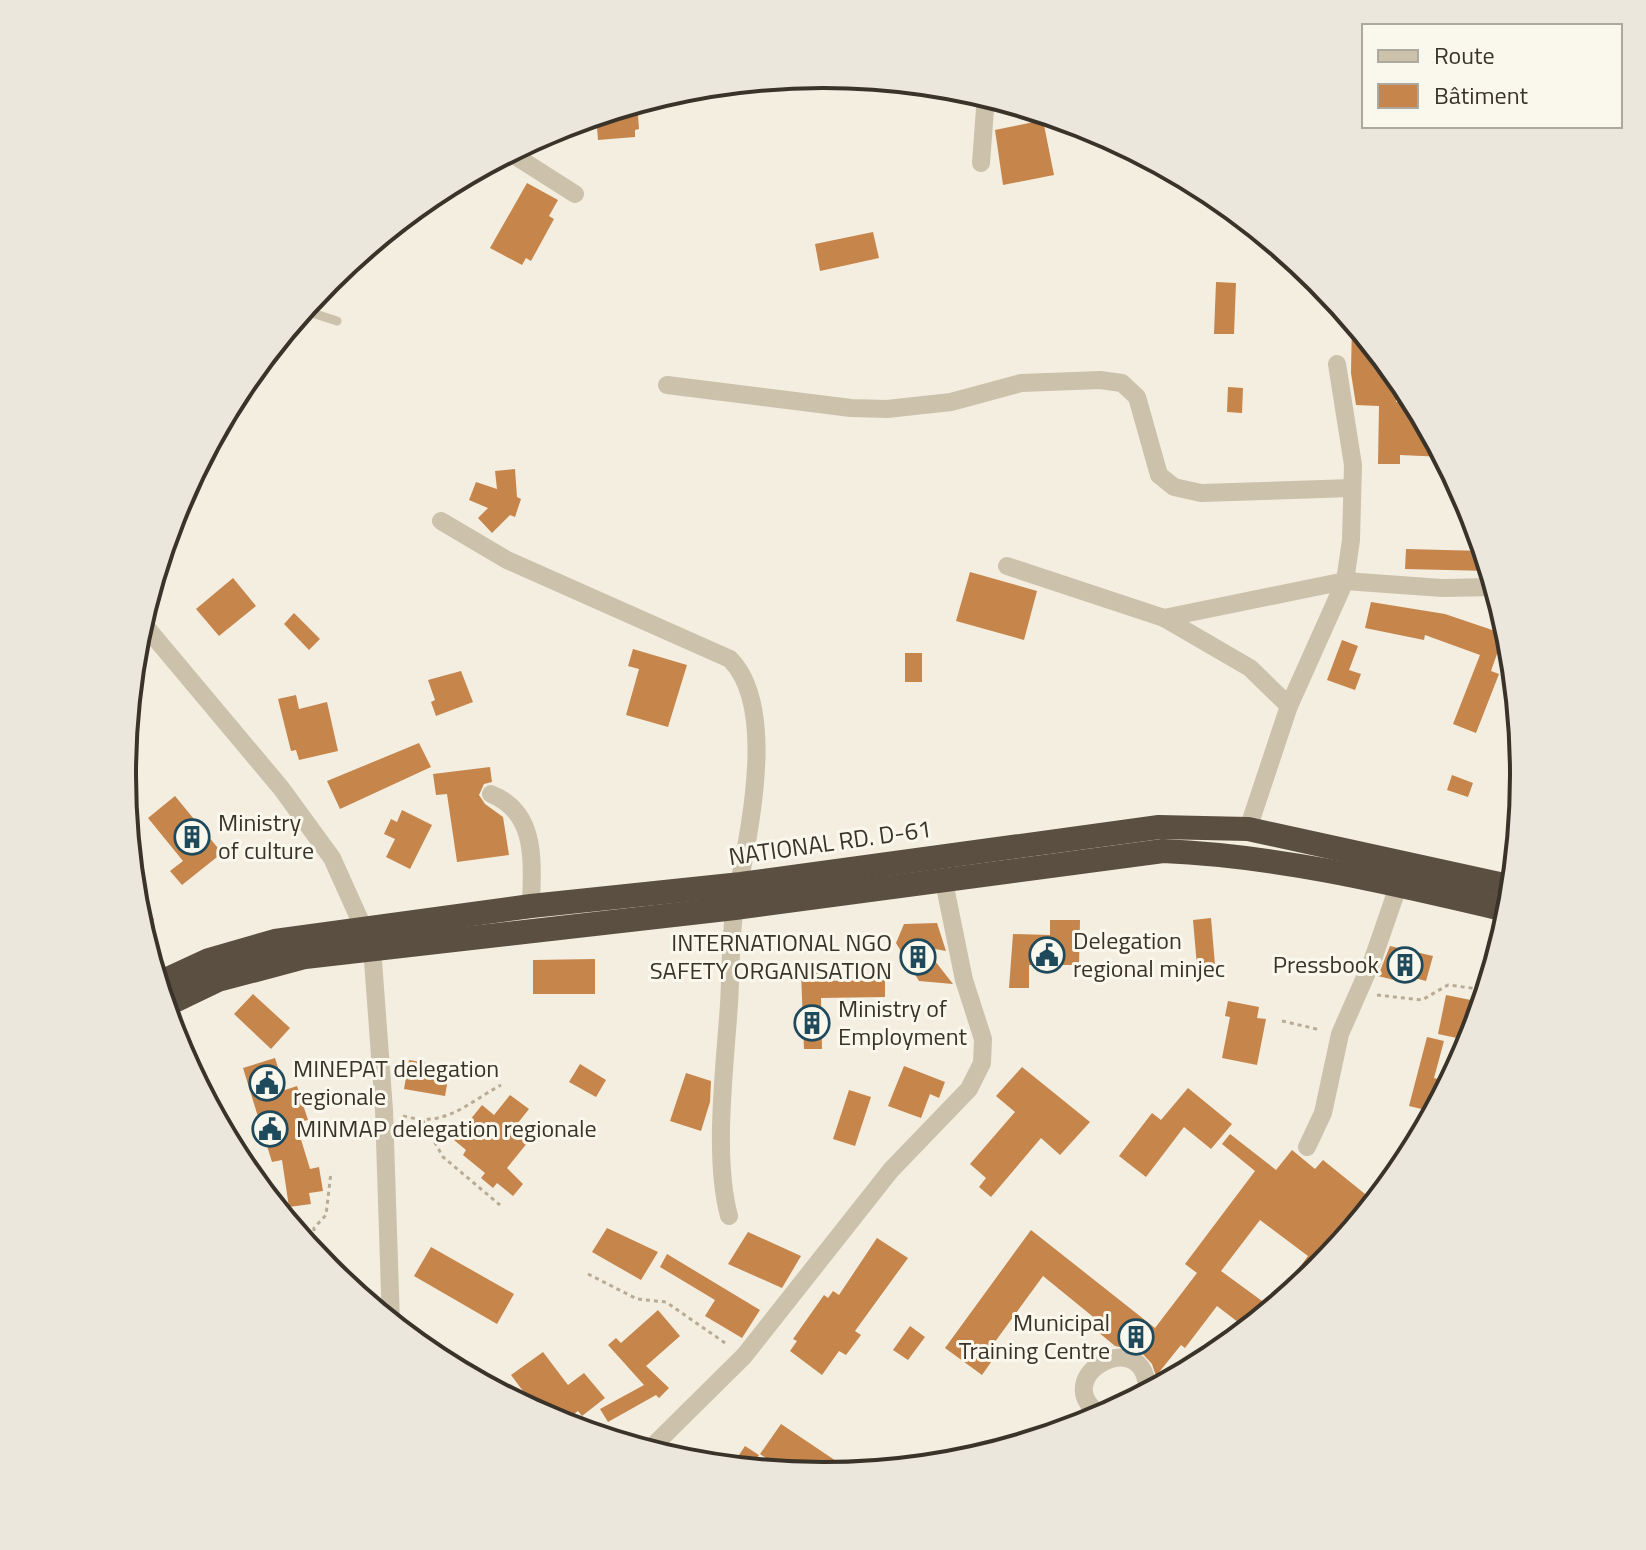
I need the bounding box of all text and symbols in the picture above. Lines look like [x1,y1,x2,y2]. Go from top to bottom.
legend [1362,24,1622,128]
text: Route [1434,37,1495,73]
text: Bâtiment [1434,77,1528,113]
place label: Ministry of culture [218,804,314,868]
street label: NATIONAL RD. D-61 [726,810,934,874]
building icon: Ministry of culture [173,818,211,856]
place label: Delegation regional minjec [1073,922,1225,986]
place label: INTERNATIONAL NGO SAFETY ORGANISATION [650,924,892,988]
public building icon: Delegation regional minjec [1028,936,1066,974]
building icon: INTERNATIONAL NGO SAFETY ORGANISATION [899,938,937,976]
place label: Pressbook [1273,946,1380,982]
building icon: Pressbook [1386,946,1424,984]
place label: Ministry of Employment [838,990,968,1054]
building icon: Ministry of Employment [793,1004,831,1042]
place label: MINEPAT delegation regionale [293,1050,499,1114]
public building icon: MINEPAT delegation regionale [248,1064,286,1102]
public building icon: MINMAP delegation regionale [251,1110,289,1148]
place label: MINMAP delegation regionale [296,1110,597,1146]
place label: Municipal Training Centre [959,1304,1110,1368]
building icon: Municipal Training Centre [1117,1318,1155,1356]

